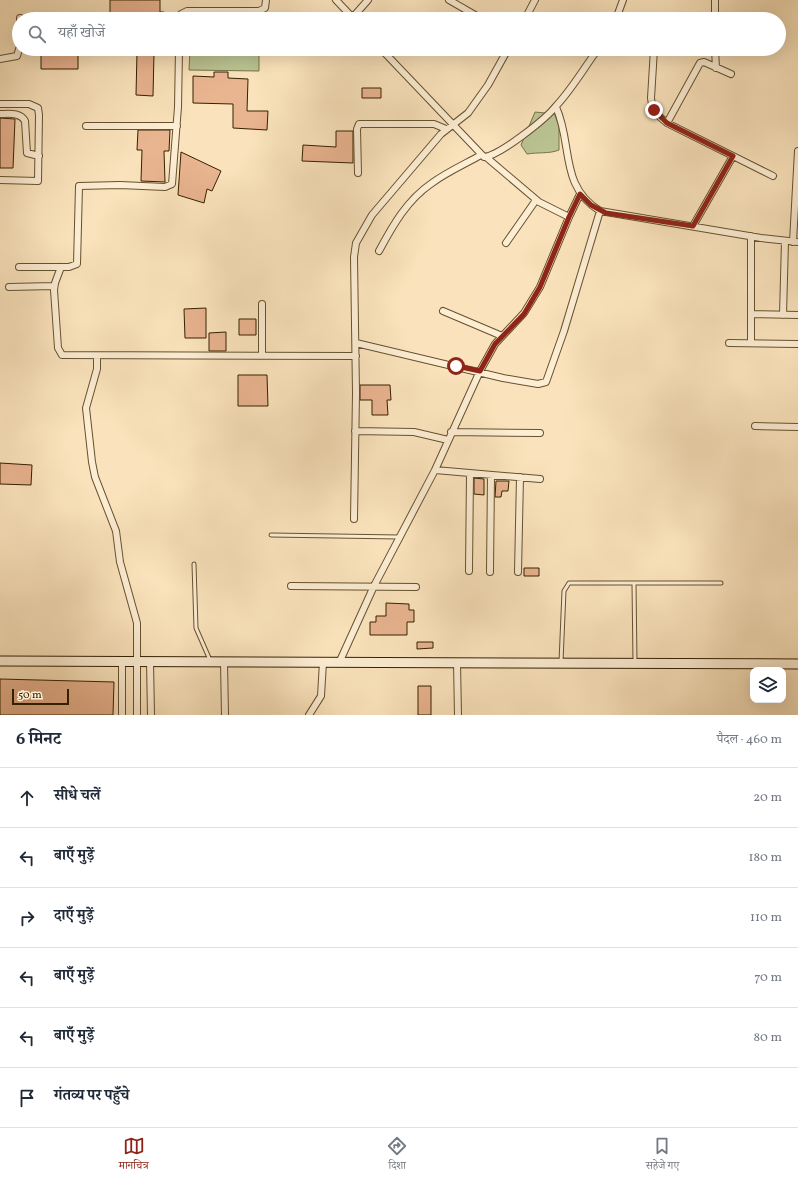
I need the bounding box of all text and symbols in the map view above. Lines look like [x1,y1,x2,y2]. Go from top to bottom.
search box [12,12,786,56]
icon: search [26,23,48,45]
text: यहाँ खोजें [58,23,105,44]
route end [645,101,663,119]
route start [447,357,465,375]
map controls [750,667,786,703]
button: layers [750,667,786,703]
scale bar [12,687,69,706]
text: 50 m [18,688,42,703]
text: 6 मिनट [16,728,61,751]
text: पैदल · 460 m [717,731,782,749]
text: सीधे चलें [54,786,101,807]
icon: ahead [16,787,38,809]
text: 20 m [753,789,782,807]
text: बाएँ मुड़ें [54,846,94,867]
icon: left [16,847,38,869]
text: 180 m [748,849,782,867]
text: दाएँ मुड़ें [54,906,94,927]
icon: right [16,907,38,929]
text: 110 m [750,909,782,927]
text: बाएँ मुड़ें [54,966,94,987]
icon: left [16,967,38,989]
text: 70 m [754,969,782,987]
text: बाएँ मुड़ें [54,1026,94,1047]
icon: left [16,1027,38,1049]
text: 80 m [753,1029,782,1047]
text: गंतव्य पर पहुँचे [54,1086,129,1107]
icon: arrive [16,1087,38,1109]
tab: मानचित्र [119,1135,149,1176]
tab: दिशा [386,1135,408,1176]
tab: सहेजे गए [646,1135,679,1176]

